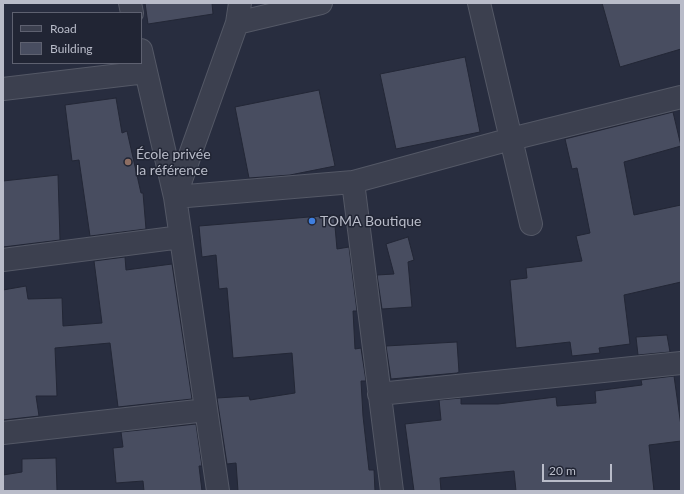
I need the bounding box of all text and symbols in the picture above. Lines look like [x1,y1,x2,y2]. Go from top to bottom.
legend [12,12,142,64]
text: Road [50,21,77,36]
text: Building [50,41,93,56]
place label: École privée la référence [136,146,211,178]
marker: École privée la référence [123,157,133,167]
place label: TOMA Boutique [320,213,421,229]
marker: TOMA Boutique [307,216,317,226]
scale bar [544,456,614,482]
text: 20 m [549,463,576,478]

